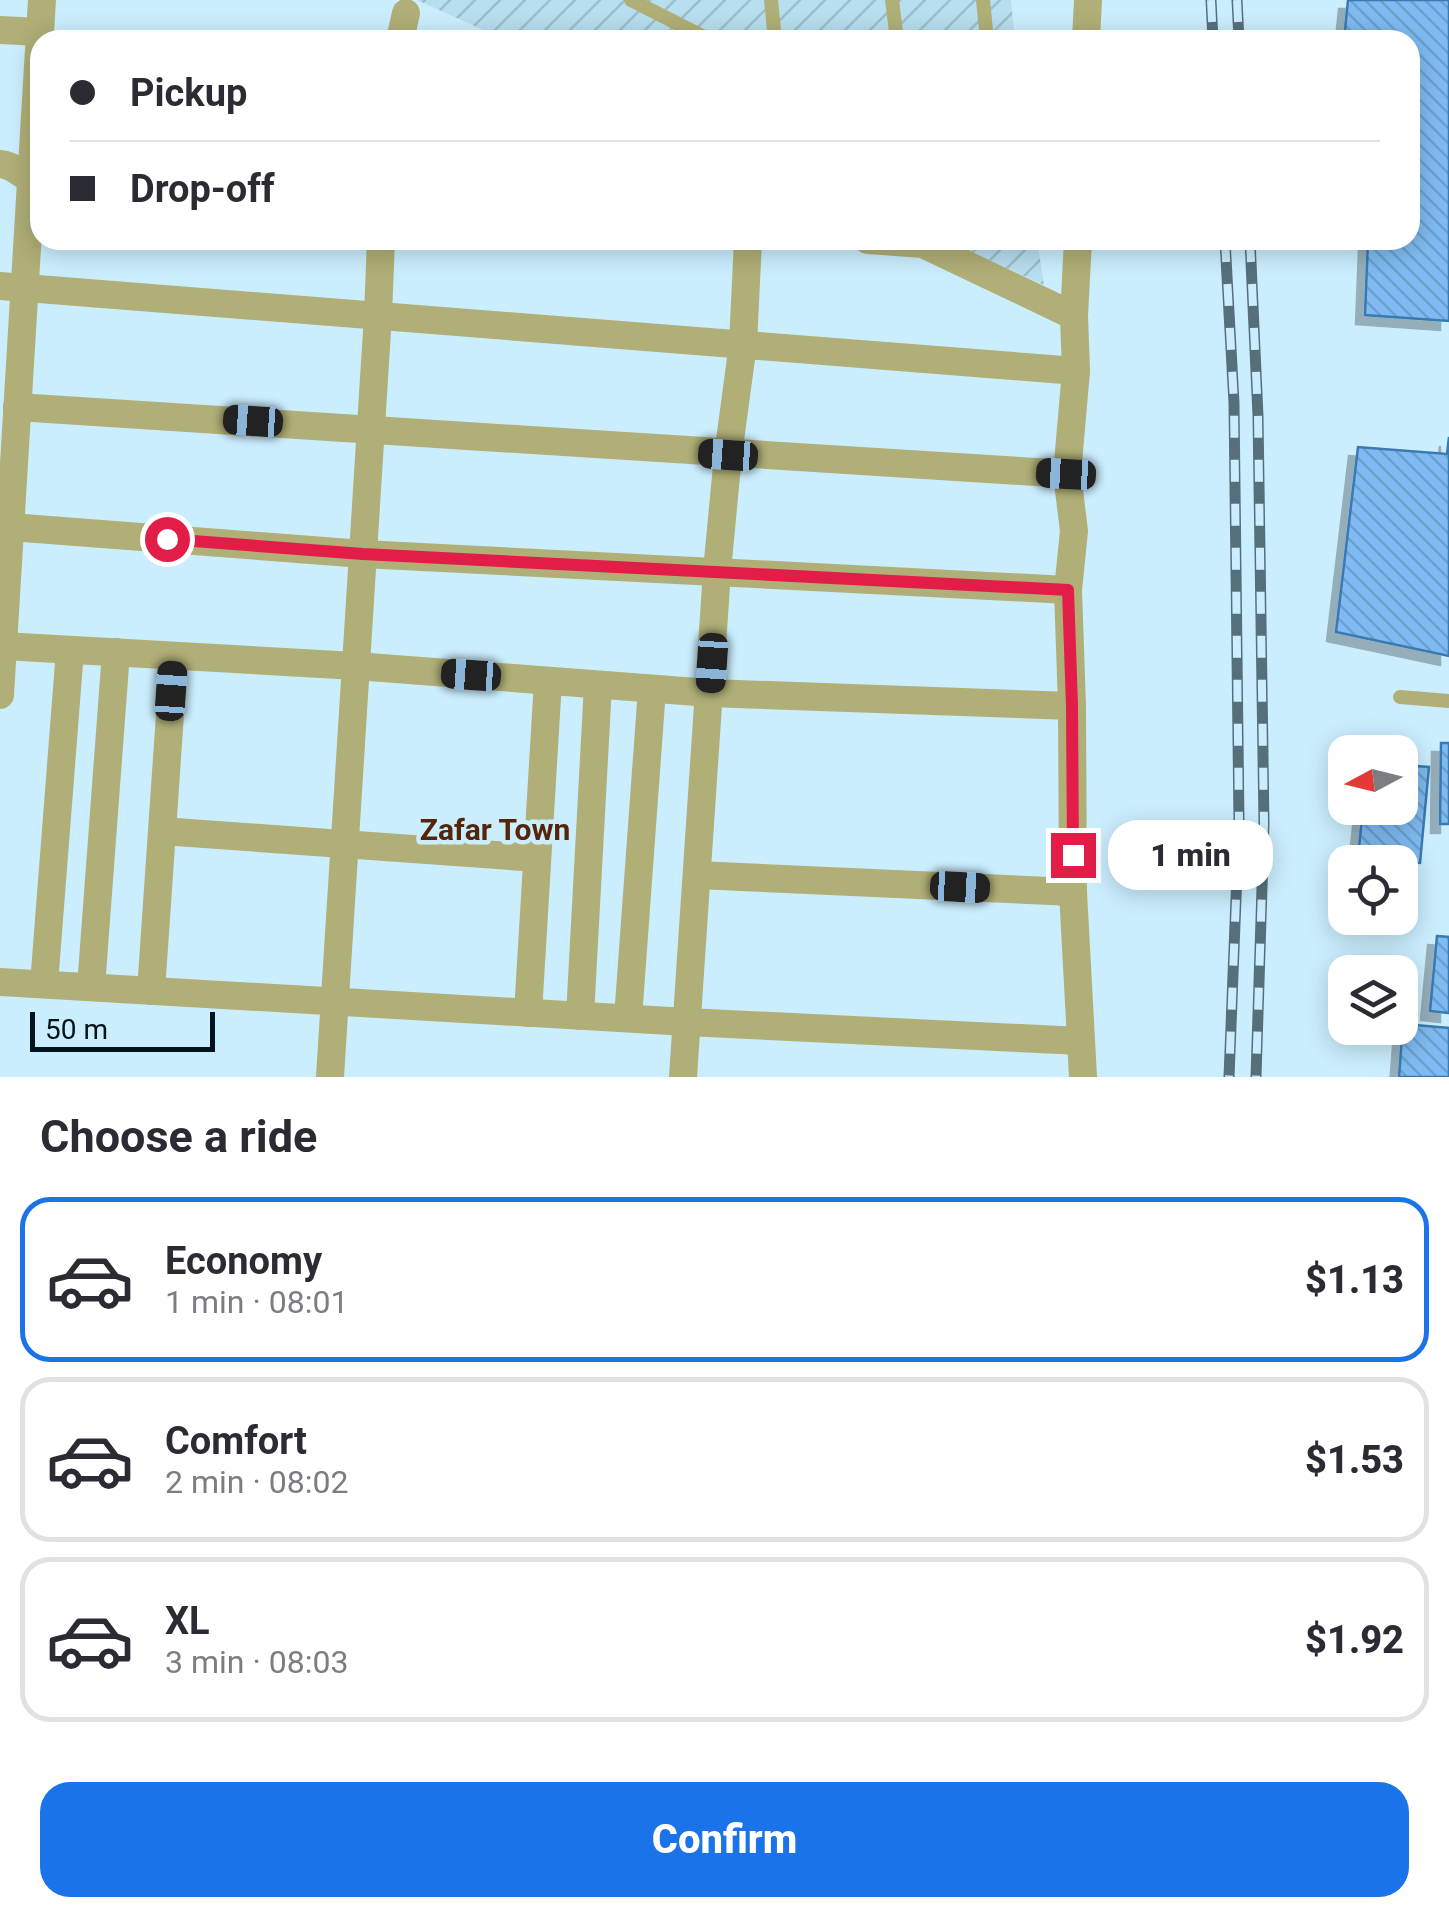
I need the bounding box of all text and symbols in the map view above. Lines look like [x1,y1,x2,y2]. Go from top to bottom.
text: Pickup [130,71,247,115]
text: Drop-off [130,167,275,211]
car [222,404,284,438]
car [697,438,759,472]
car [1035,457,1097,491]
route start [145,517,190,562]
car [695,632,729,694]
car [440,658,502,692]
car [154,660,188,722]
north arrow [1328,735,1418,825]
map controls [1328,735,1418,1045]
district label: Zafar Town [420,812,570,847]
callout: 1 min [1108,820,1273,890]
route end [1051,833,1096,878]
text: 1 min [1150,836,1231,874]
button: locate [1328,845,1418,935]
car [929,870,991,904]
button: layers [1328,955,1418,1045]
scale bar [30,1007,215,1052]
text: 50 m [45,1013,108,1046]
text: Choose a ride [40,1110,317,1163]
icon: car [45,1235,135,1325]
text: Economy [165,1239,322,1283]
text: $1.13 [1305,1258,1404,1302]
text: 1 min · 08:01 [165,1283,348,1321]
icon: car [45,1415,135,1505]
text: Comfort [165,1419,307,1463]
text: $1.53 [1305,1438,1404,1482]
text: 2 min · 08:02 [165,1463,348,1501]
icon: car [45,1595,135,1685]
text: XL [165,1599,210,1643]
text: $1.92 [1305,1618,1404,1662]
text: 3 min · 08:03 [165,1643,348,1681]
button: Confirm [40,1782,1409,1897]

